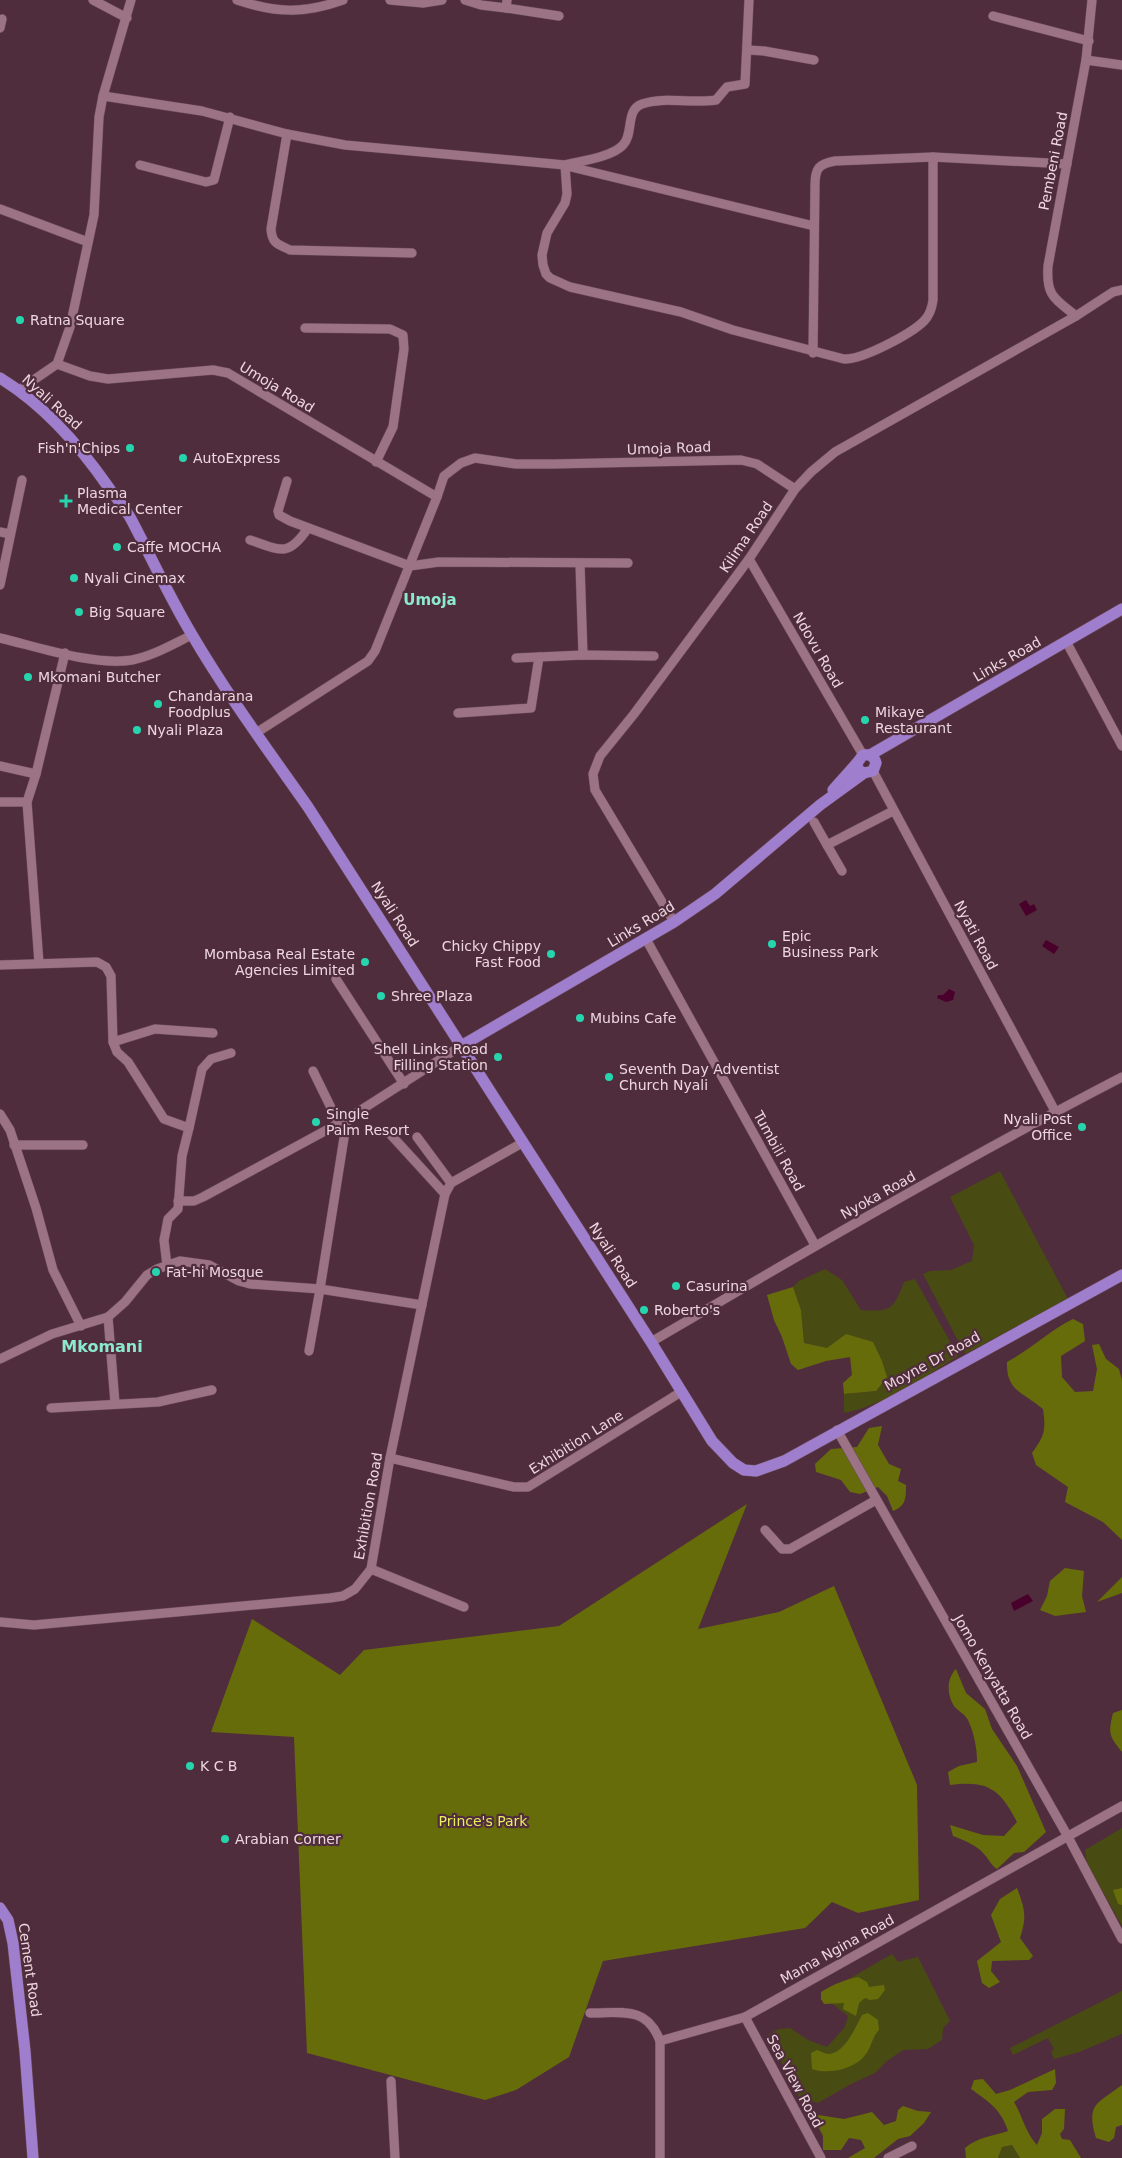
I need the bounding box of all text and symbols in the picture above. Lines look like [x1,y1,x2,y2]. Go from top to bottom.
street label: Pembeni Road [1036,110,1070,212]
place label: Ratna Square [30,312,125,328]
marker: Ratna Square [14,314,26,326]
street label: Umoja Road [237,358,317,416]
street label: Nyali Road [19,371,85,433]
street label: Umoja Road [626,439,712,457]
place label: Fish'n'Chips [38,440,120,456]
marker: Fish'n'Chips [124,442,136,454]
place label: AutoExpress [193,450,280,466]
marker: AutoExpress [177,452,189,464]
place label: Plasma Medical Center [77,485,182,517]
marker: Plasma Medical Center [59,494,73,508]
street label: Kilima Road [716,498,776,576]
place label: Caffe MOCHA [127,539,221,555]
marker: Caffe MOCHA [111,541,123,553]
place label: Nyali Cinemax [84,570,185,586]
marker: Nyali Cinemax [68,572,80,584]
district label: Umoja [403,591,457,609]
place label: Big Square [89,604,165,620]
marker: Big Square [73,606,85,618]
street label: Ndovu Road [790,609,846,691]
street label: Links Road [970,633,1044,685]
place label: Mkomani Butcher [38,669,161,685]
marker: Mkomani Butcher [22,671,34,683]
place label: Chandarana Foodplus [168,688,253,720]
marker: Chandarana Foodplus [152,698,164,710]
place label: Mikaye Restaurant [875,704,952,736]
marker: Mikaye Restaurant [859,714,871,726]
place label: Nyali Plaza [147,722,223,738]
marker: Nyali Plaza [131,724,143,736]
street label: Nyali Road [368,878,422,950]
street label: Links Road [605,898,677,950]
street label: Nyati Road [951,898,1001,972]
place label: Epic Business Park [782,928,879,960]
place label: Chicky Chippy Fast Food [442,938,541,970]
marker: Epic Business Park [766,938,778,950]
place label: Mombasa Real Estate Agencies Limited [204,946,355,978]
marker: Chicky Chippy Fast Food [545,948,557,960]
marker: Mombasa Real Estate Agencies Limited [359,956,371,968]
place label: Shree Plaza [391,988,473,1004]
marker: Shree Plaza [375,990,387,1002]
place label: Mubins Cafe [590,1010,676,1026]
marker: Mubins Cafe [574,1012,586,1024]
place label: Shell Links Road Filling Station [374,1041,488,1073]
marker: Shell Links Road Filling Station [492,1051,504,1063]
place label: Seventh Day Adventist Church Nyali [619,1061,780,1093]
marker: Seventh Day Adventist Church Nyali [603,1071,615,1083]
place label: Single Palm Resort [326,1106,410,1138]
street label: Tumbili Road [750,1107,808,1194]
place label: Nyali Post Office [1003,1111,1073,1143]
marker: Single Palm Resort [310,1116,322,1128]
marker: Nyali Post Office [1076,1121,1088,1133]
street label: Nyoka Road [838,1168,918,1222]
street label: Nyali Road [586,1219,640,1291]
place label: Fat-hi Mosque [166,1264,263,1280]
marker: Fat-hi Mosque [150,1266,162,1278]
place label: Casurina [686,1278,748,1294]
marker: Casurina [670,1280,682,1292]
place label: Roberto's [654,1302,720,1318]
marker: Roberto's [638,1304,650,1316]
street label: Moyne Dr Road [881,1328,983,1394]
district label: Mkomani [61,1337,143,1356]
street label: Exhibition Lane [526,1407,626,1477]
street label: Exhibition Road [351,1451,385,1561]
street label: Jomo Kenyatta Road [950,1611,1035,1742]
place label: K C B [200,1758,237,1774]
marker: K C B [184,1760,196,1772]
park label: Prince's Park [439,1813,528,1829]
place label: Arabian Corner [235,1831,341,1847]
marker: Arabian Corner [219,1833,231,1845]
street label: Mama Ngina Road [777,1911,897,1987]
street label: Cement Road [15,1922,45,2018]
street label: Sea View Road [764,2032,826,2130]

